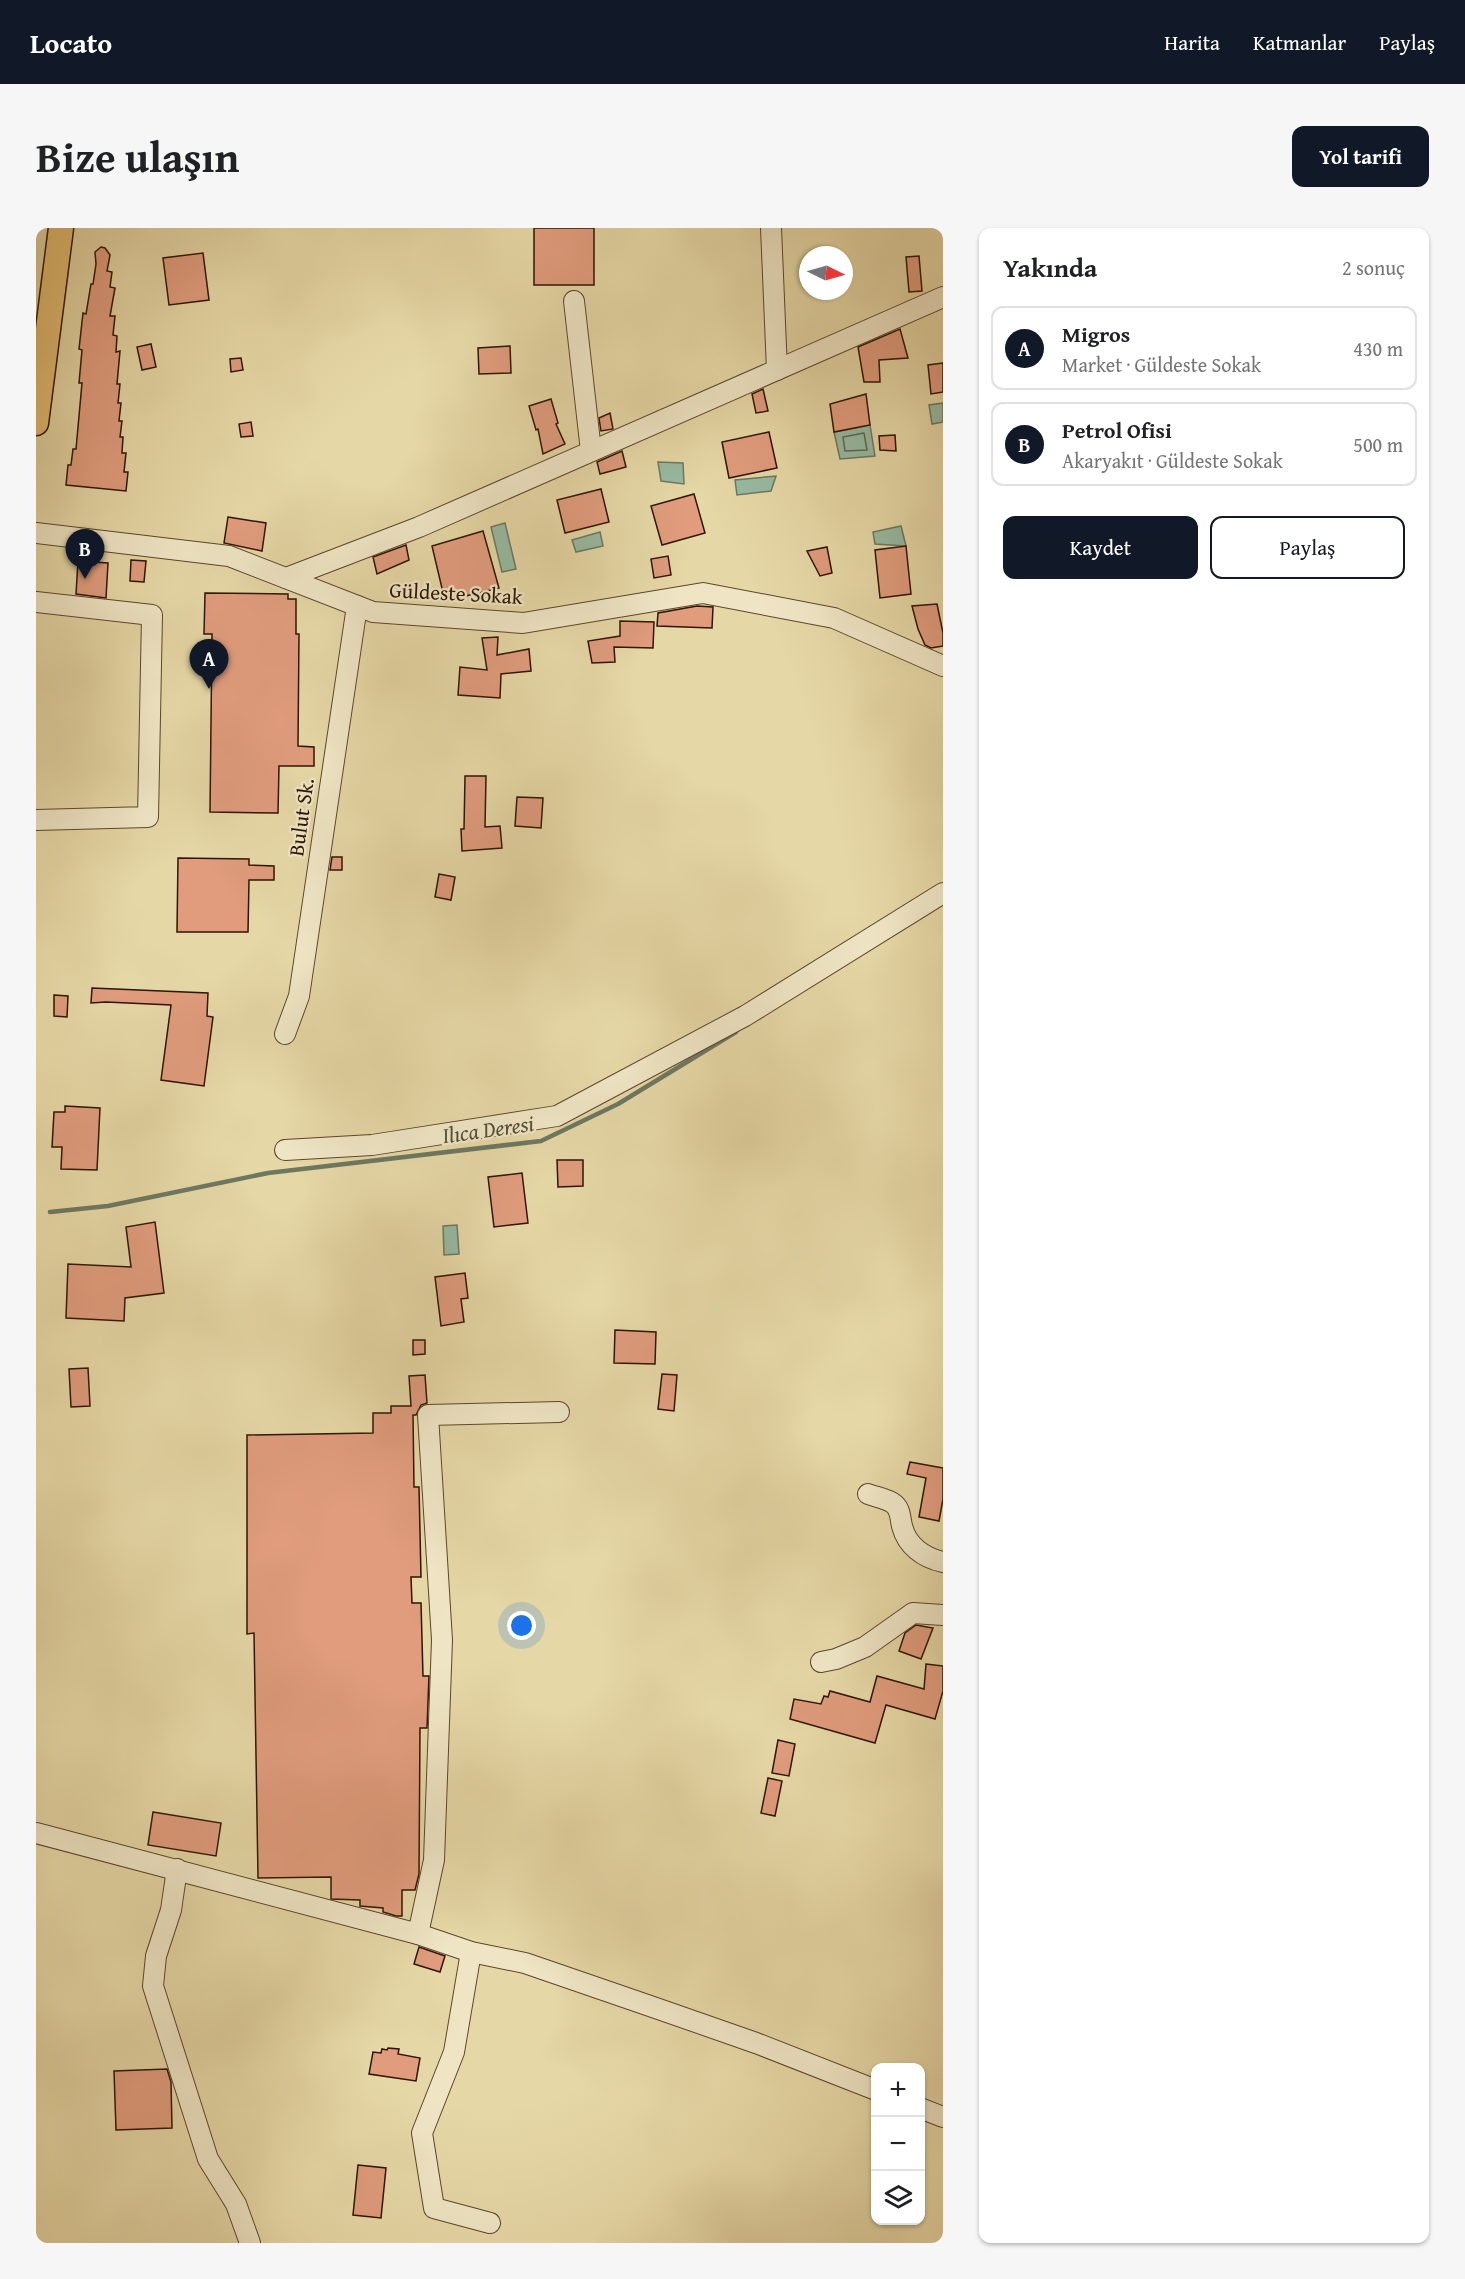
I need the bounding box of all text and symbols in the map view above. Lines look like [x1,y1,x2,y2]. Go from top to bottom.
text: Locato [30,22,112,63]
text: Harita [1164,27,1220,58]
text: Katmanlar [1253,27,1346,58]
text: Paylaş [1379,27,1435,58]
text: Bize ulaşın [36,126,239,187]
button: Yol tarifi [1292,126,1429,187]
north arrow [799,246,853,300]
text: Yakında [1003,248,1097,287]
text: 2 sonuç [1342,253,1405,282]
text: Migros [1062,318,1130,350]
text: A [1018,334,1031,363]
text: 430 m [1353,334,1403,363]
text: Market · Güldeste Sokak [1062,350,1261,379]
text: Petrol Ofisi [1062,414,1172,446]
text: B [1018,430,1031,459]
text: 500 m [1353,430,1403,459]
text: Akaryakıt · Güldeste Sokak [1062,446,1283,475]
button: Kaydet [1003,516,1198,579]
button: Paylaş [1210,516,1405,579]
pin: B [65,530,104,579]
street label: Güldeste Sokak [389,574,524,612]
pin: A [190,640,228,689]
street label: Bulut Sk. [280,776,322,858]
water label: Ilıca Deresi [440,1107,536,1151]
your location [507,1611,536,1640]
map controls [871,2063,925,2225]
button: + [871,2063,925,2117]
button: − [871,2117,925,2171]
button: layers [871,2171,925,2225]

